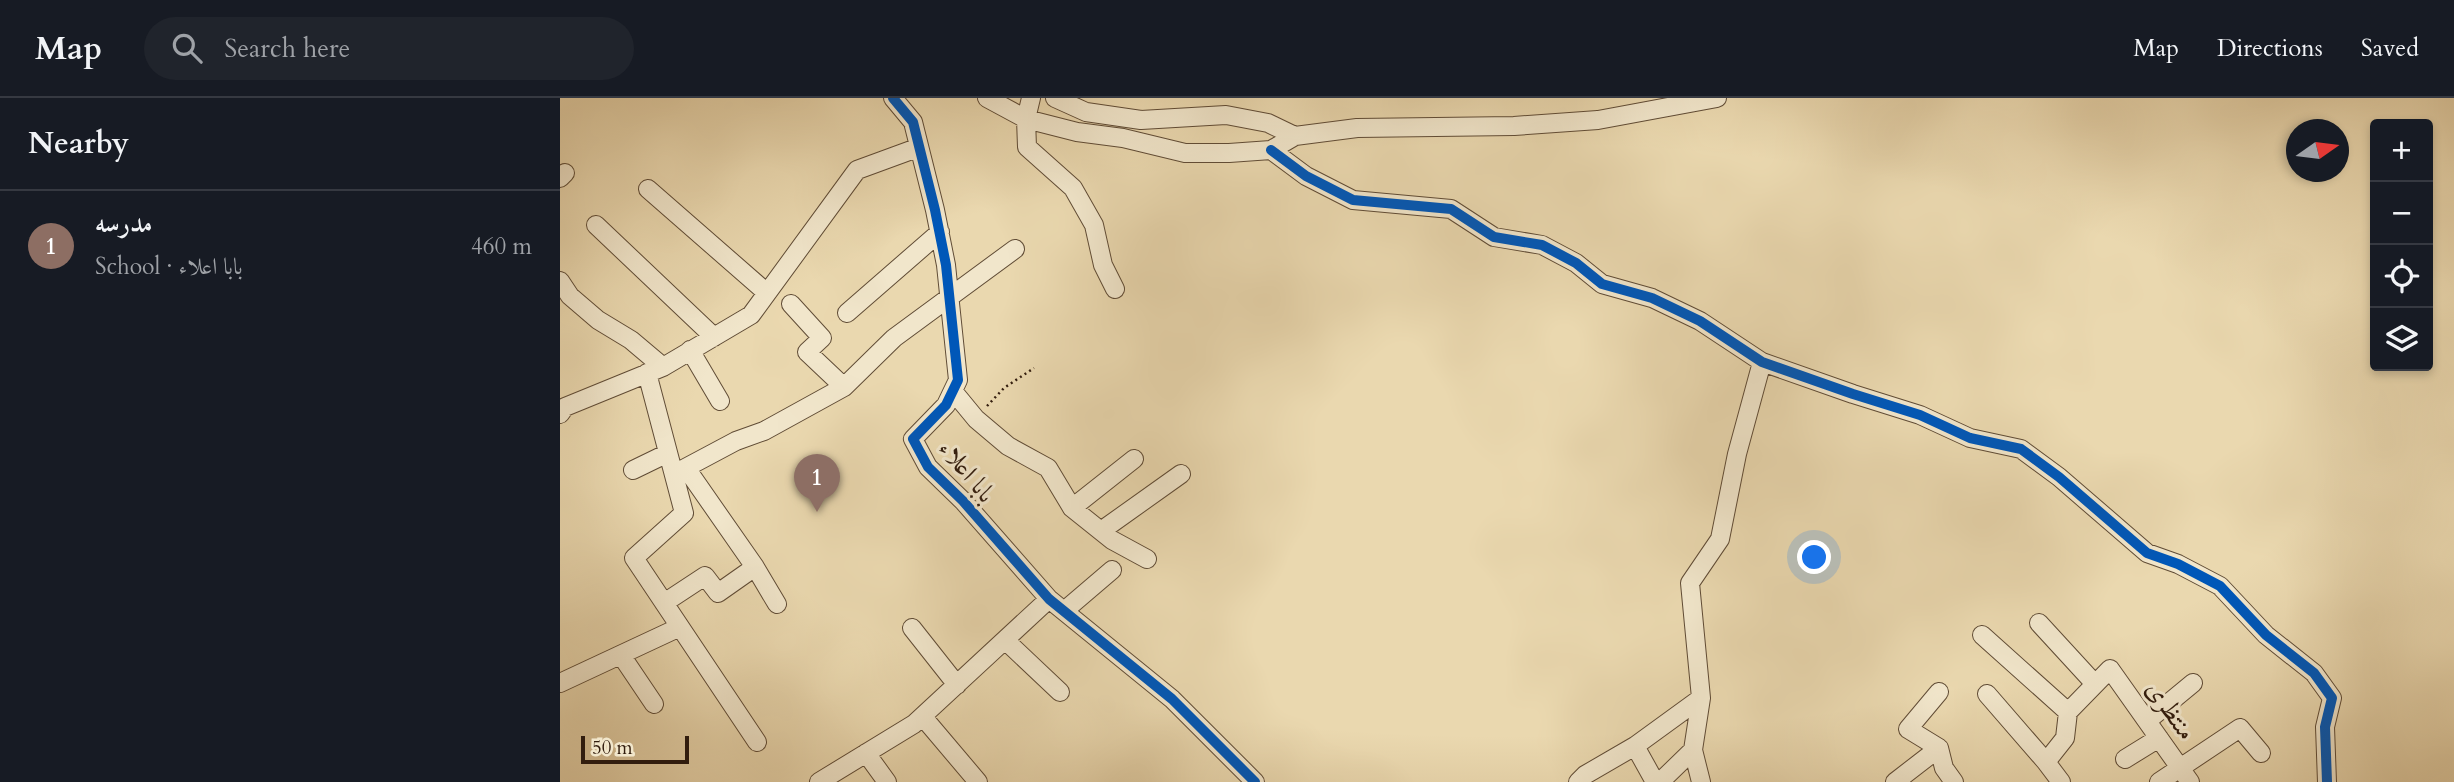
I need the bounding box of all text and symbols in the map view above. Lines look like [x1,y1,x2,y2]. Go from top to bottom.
search box [144,17,634,80]
text: Map [35,26,102,71]
icon: search [168,29,206,67]
text: Search here [224,31,350,66]
text: Map [2133,32,2179,65]
text: Directions [2217,32,2323,65]
text: Saved [2361,32,2419,65]
north arrow [2286,119,2349,182]
map controls [2370,119,2433,371]
button: + [2370,119,2433,182]
text: Nearby [28,123,129,164]
button: − [2370,182,2433,245]
text: مدرسه [95,206,152,241]
text: 1 [45,231,57,262]
text: 460 m [471,231,532,262]
button: locate [2370,245,2433,308]
text: School · بابا اعلاء [95,251,243,282]
button: layers [2370,308,2433,371]
street label: بابا اعلاء [930,432,1004,510]
pin: 1 [794,454,840,512]
your location [1797,540,1831,574]
street label: منتظری [2138,673,2204,747]
scale bar [581,733,690,765]
text: 50 m [592,735,633,761]

